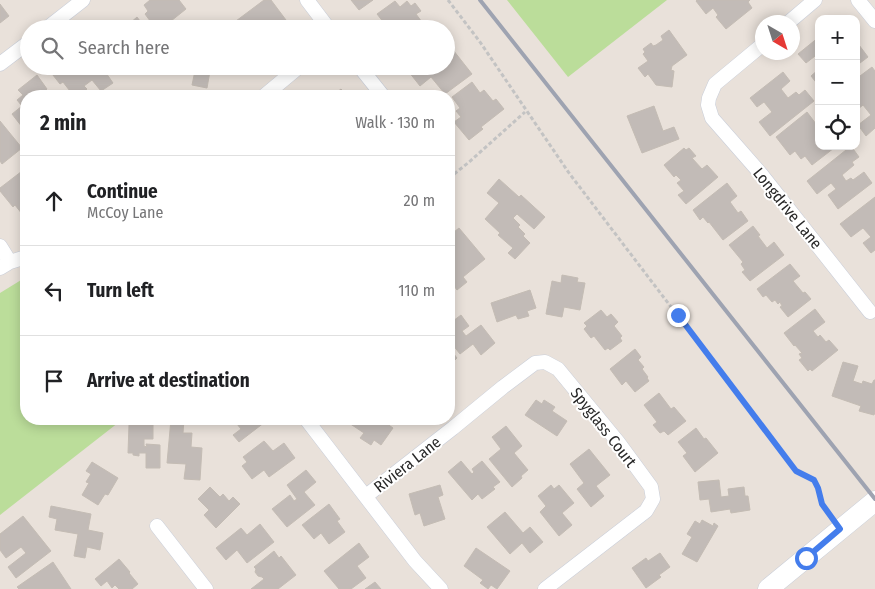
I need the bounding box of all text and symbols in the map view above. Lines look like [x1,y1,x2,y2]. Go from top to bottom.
north arrow [755,15,800,60]
map controls [815,15,860,150]
button: + [815,15,860,60]
search box [20,20,455,75]
icon: search [38,34,66,62]
text: Search here [78,36,170,59]
button: − [815,60,860,105]
button: locate [815,105,860,150]
text: 2 min [40,110,87,136]
text: Walk · 130 m [355,113,435,132]
street label: Longdrive Lane [749,164,826,253]
text: Continue [87,180,158,203]
icon: ahead [40,187,68,215]
text: 20 m [404,191,435,210]
text: McCoy Lane [87,203,163,222]
icon: left [40,277,68,305]
text: Turn left [87,279,154,302]
text: 110 m [398,281,435,300]
route end [667,304,690,327]
icon: arrive [40,367,68,395]
text: Arrive at destination [87,369,250,392]
street label: Spyglass Court [567,384,641,471]
street label: Riviera Lane [370,432,445,496]
route start [795,547,818,570]

